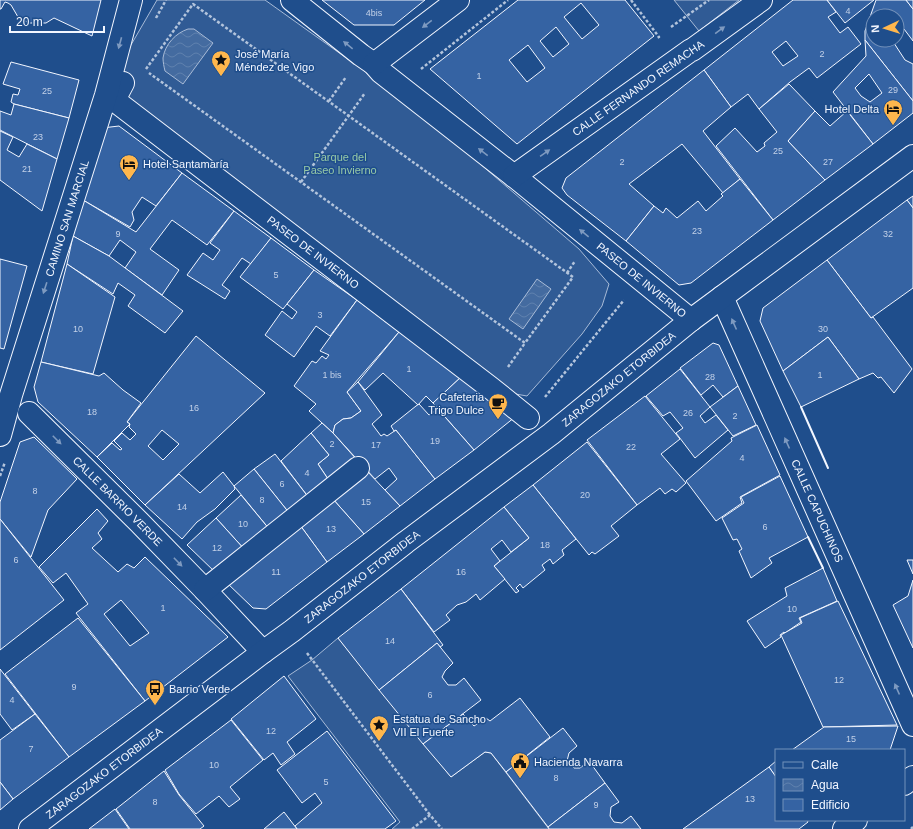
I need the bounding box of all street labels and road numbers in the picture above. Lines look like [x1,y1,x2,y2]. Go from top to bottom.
street label: CALLE FERNANDO REMACHA [570,37,707,138]
street label: CAMINO SAN MARCIAL [43,158,91,278]
street label: PASEO DE INVIERNO [265,214,362,291]
street label: PASEO DE INVIERNO [594,240,689,320]
street label: ZARAGOZAKO ETORBIDEA [559,329,678,429]
street label: CALLE BARRIO VERDE [71,454,165,548]
street label: CALLE CAPUCHINOS [789,457,846,564]
street label: ZARAGOZAKO ETORBIDEA [302,528,423,625]
street label: ZARAGOZAKO ETORBIDEA [43,724,165,821]

